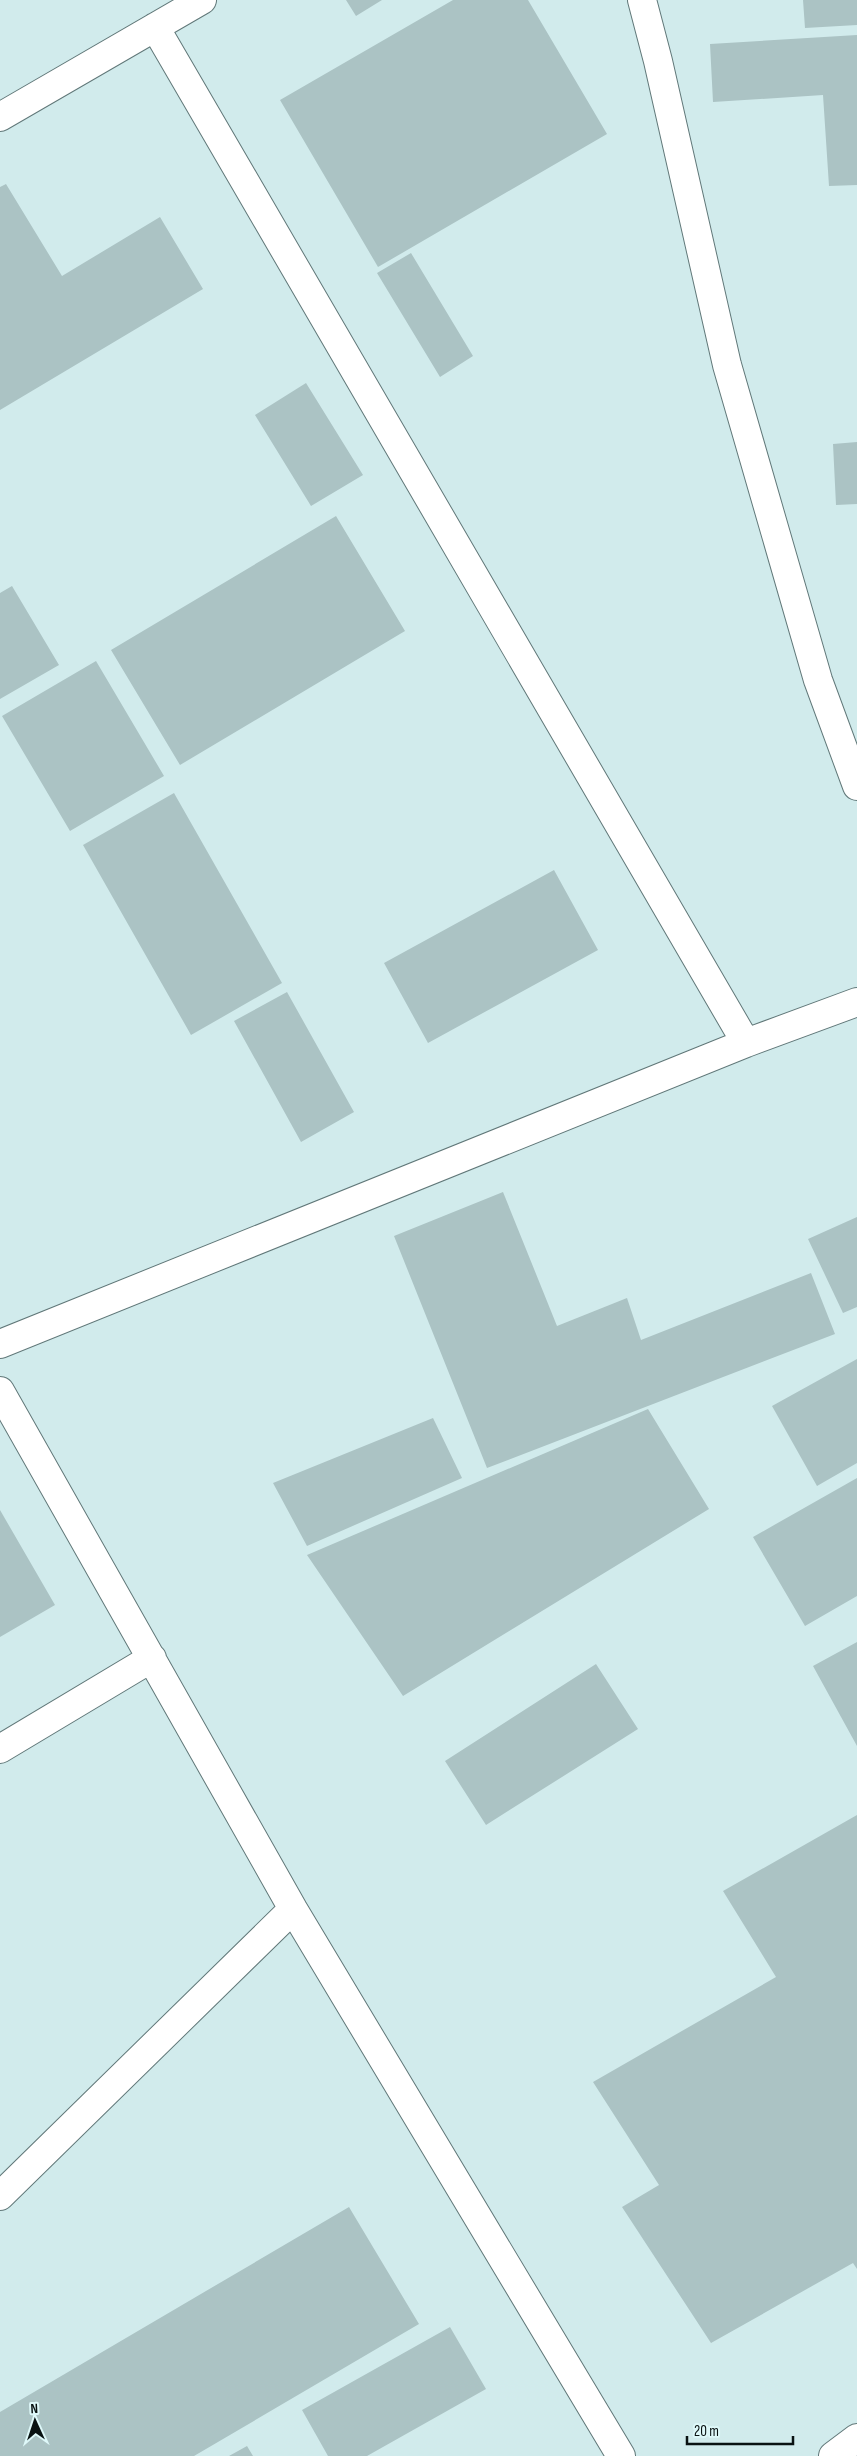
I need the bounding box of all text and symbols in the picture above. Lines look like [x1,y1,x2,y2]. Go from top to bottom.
north arrow [10,2396,60,2446]
text: N [30,2400,39,2417]
scale bar [687,2414,793,2446]
text: 20 m [694,2422,719,2441]

